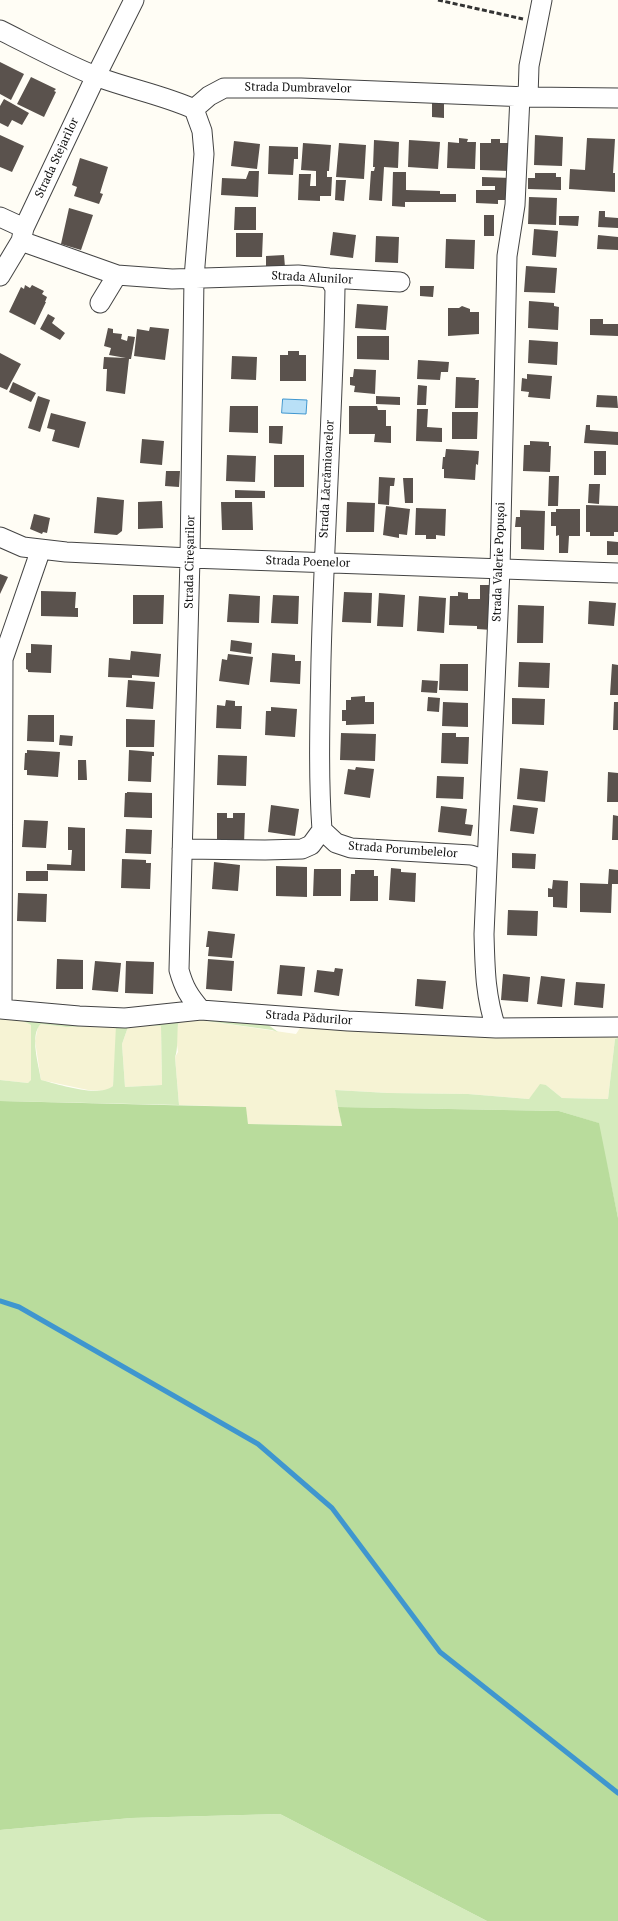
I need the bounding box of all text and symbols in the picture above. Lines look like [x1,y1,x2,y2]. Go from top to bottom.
street label: Strada Dumbravelor [244,80,352,96]
street label: Strada Stejarilor [32,116,82,200]
street label: Strada Alunilor [271,269,353,287]
street label: Strada Lăcrămioarelor [317,420,337,538]
street label: Strada Valerie Popușoi [490,502,508,622]
street label: Strada Cireșarilor [182,515,198,609]
street label: Strada Poenelor [265,553,351,571]
street label: Strada Porumbelelor [348,839,458,861]
street label: Strada Pădurilor [265,1008,353,1028]

